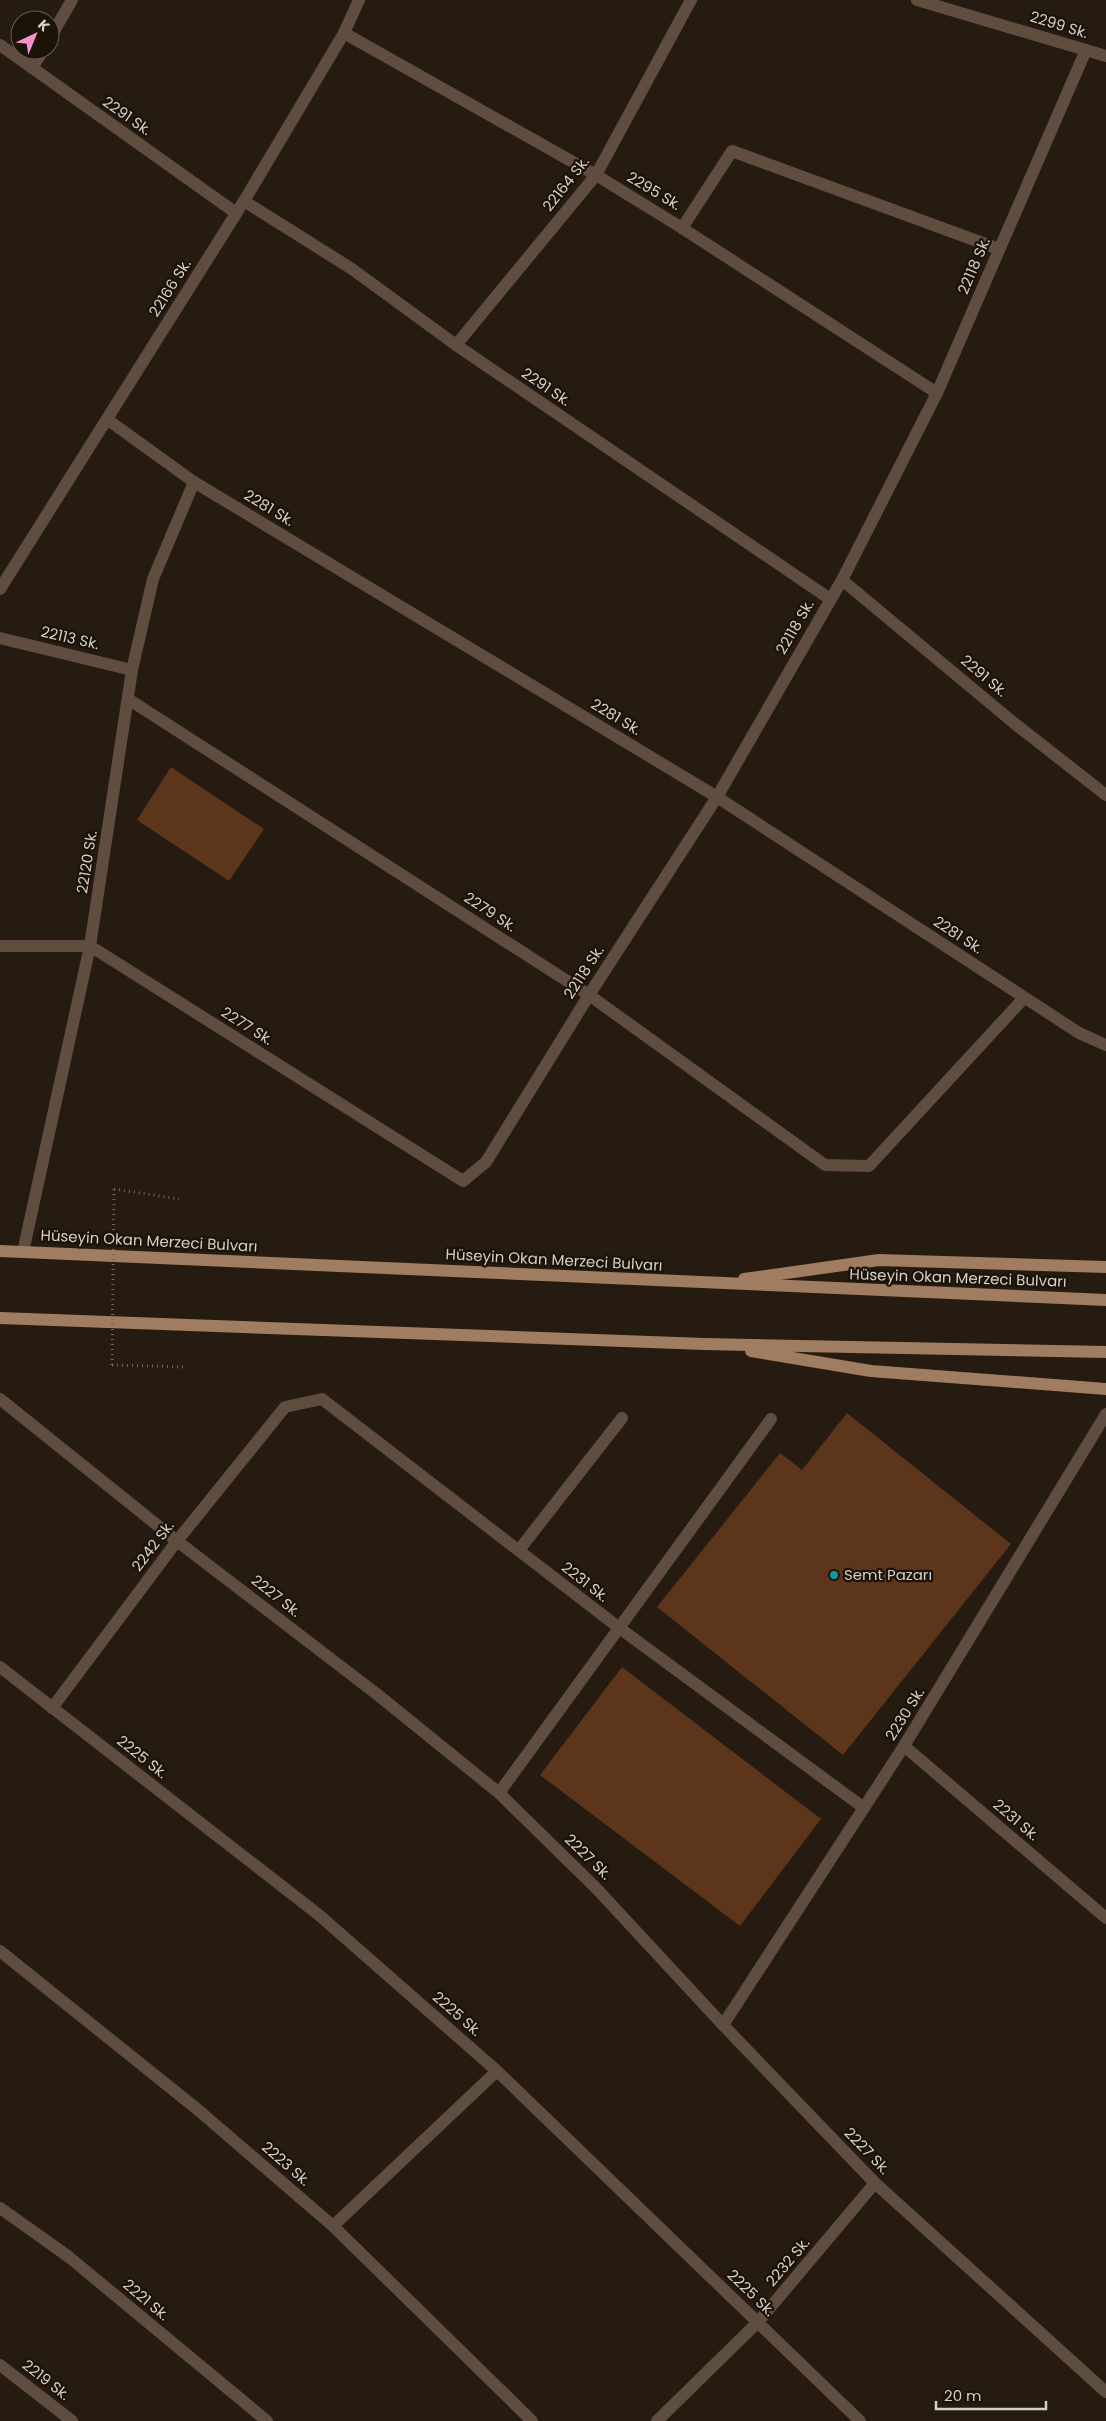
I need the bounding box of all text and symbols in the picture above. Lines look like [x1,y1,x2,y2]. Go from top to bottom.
street label: 2299 Sk. [1027,6,1091,43]
north arrow [10,10,60,60]
text: K [34,15,55,36]
street label: 2291 Sk. [99,91,156,140]
street label: 22164 Sk. [537,152,594,216]
street label: 2295 Sk. [623,166,685,215]
street label: 22118 Sk. [952,234,995,298]
street label: 22166 Sk. [144,255,196,321]
street label: 2291 Sk. [518,362,575,411]
street label: 2281 Sk. [240,484,298,531]
street label: 22118 Sk. [770,596,819,658]
street label: 22113 Sk. [39,621,101,654]
street label: 2291 Sk. [956,650,1012,701]
street label: 2281 Sk. [587,693,645,740]
street label: 22120 Sk. [71,829,102,895]
street label: 2279 Sk. [460,887,521,936]
street label: 2281 Sk. [929,911,987,958]
street label: 22118 Sk. [558,941,609,1003]
street label: 2277 Sk. [217,1001,277,1050]
street label: Hüseyin Okan Merzeci Bulvarı [40,1224,258,1257]
street label: Hüseyin Okan Merzeci Bulvarı [445,1243,663,1276]
street label: Hüseyin Okan Merzeci Bulvarı [849,1263,1067,1292]
street label: 2242 Sk. [126,1516,179,1576]
street label: 2231 Sk. [557,1557,613,1607]
place label: Semt Pazarı [844,1564,932,1585]
marker: Semt Pazarı [828,1569,840,1581]
street label: 2227 Sk. [247,1570,306,1622]
street label: 2230 Sk. [880,1683,929,1744]
street label: 2225 Sk. [113,1730,172,1783]
street label: 2231 Sk. [989,1794,1044,1845]
street label: 2227 Sk. [560,1829,616,1884]
street label: 2225 Sk. [428,1986,486,2041]
street label: 2227 Sk. [840,2123,895,2179]
street label: 2223 Sk. [257,2137,315,2191]
street label: 2232 Sk. [761,2233,814,2291]
street label: 2225 Sk. [723,2265,780,2321]
street label: 2221 Sk. [119,2274,174,2325]
street label: 2219 Sk. [18,2354,75,2405]
scale bar [936,2378,1046,2410]
text: 20 m [944,2385,982,2406]

